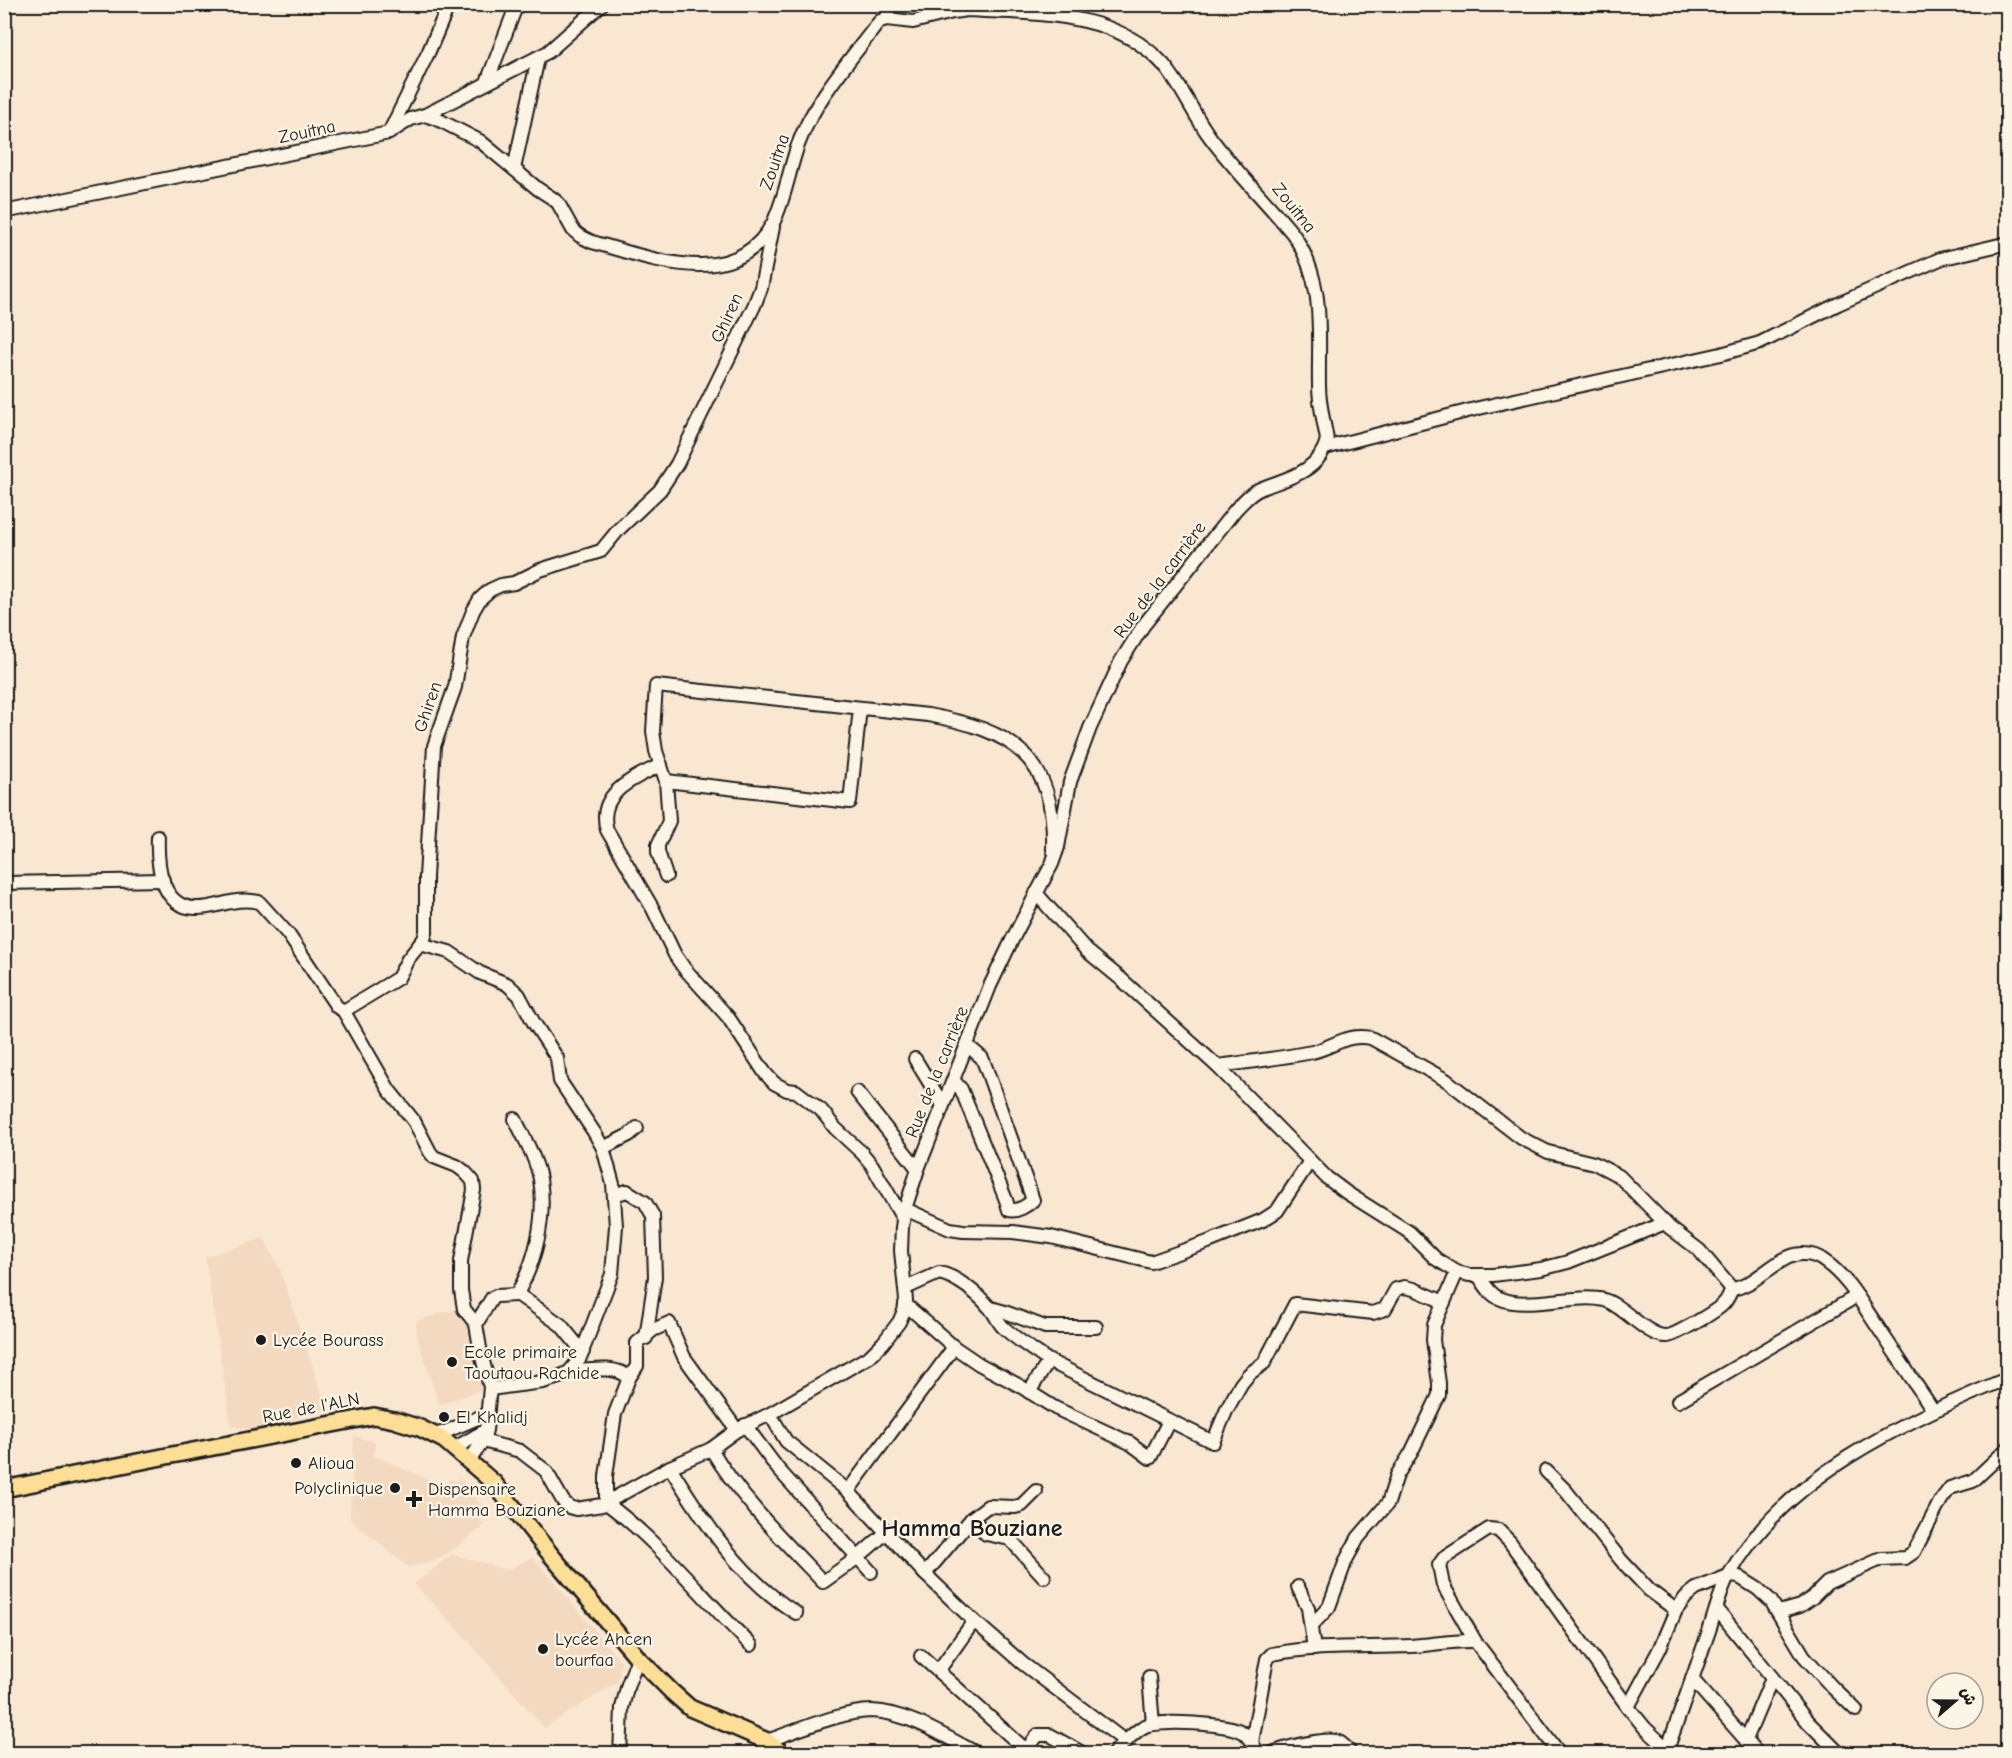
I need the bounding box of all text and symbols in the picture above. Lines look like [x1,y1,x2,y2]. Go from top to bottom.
street label: Zouitna [277,116,337,148]
street label: Zouitna [756,131,794,193]
street label: Zouitna [1268,179,1320,237]
street label: Ghiren [706,290,748,346]
street label: Rue de la carrière [1110,518,1210,642]
street label: Ghiren [410,679,446,735]
street label: Rue de la carrière [901,1003,973,1141]
place label: Lycée Bourass [273,1330,383,1351]
marker: Lycée Bourass [254,1333,268,1347]
place label: Ecole primaire Taoutaou Rachide [464,1342,599,1384]
marker: Ecole primaire Taoutaou Rachide [445,1355,459,1369]
street label: Rue de l'ALN [261,1388,361,1428]
place label: El Khalidj [456,1407,528,1428]
marker: El Khalidj [437,1410,451,1424]
place label: Alioua [308,1453,355,1474]
marker: Alioua [289,1456,303,1470]
place label: Polyclinique [294,1478,383,1499]
place label: Dispensaire Hamma Bouziane [428,1479,565,1521]
marker: Polyclinique [388,1481,402,1495]
marker: Dispensaire Hamma Bouziane [405,1490,423,1508]
district label: Hamma Bouziane [882,1514,1063,1542]
place label: Lycée Ahcen bourfaa [555,1629,652,1671]
marker: Lycée Ahcen bourfaa [536,1642,550,1656]
north arrow [1925,1671,1985,1731]
text: ش [1957,1685,1980,1708]

